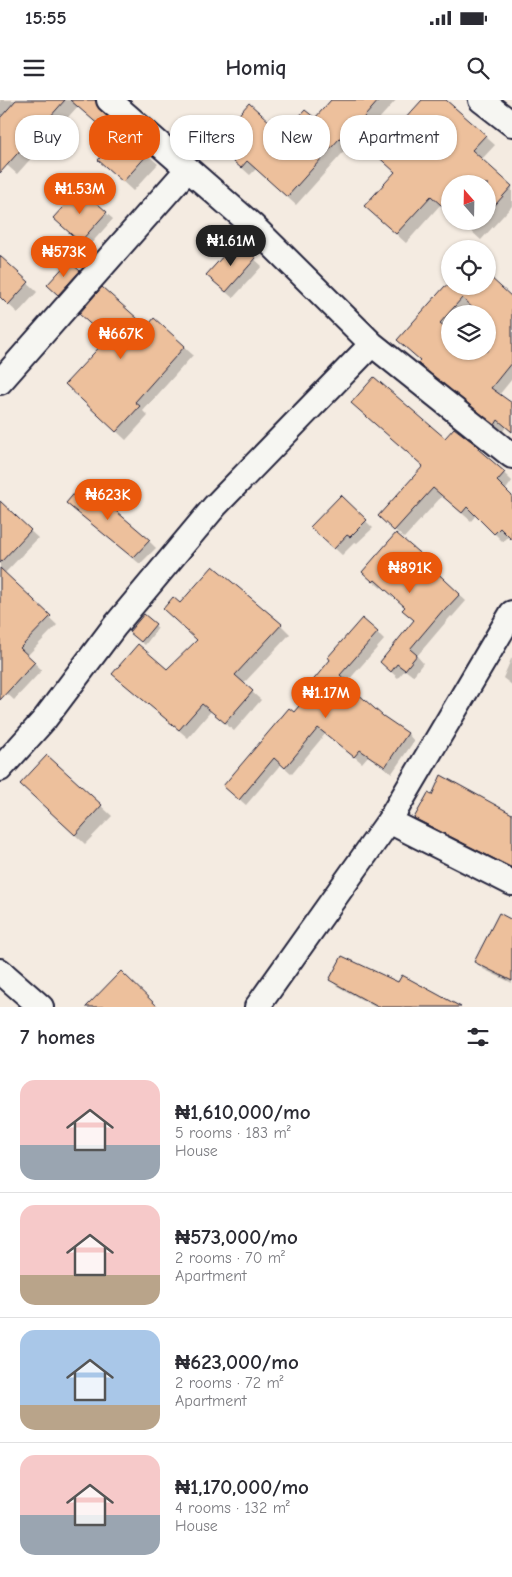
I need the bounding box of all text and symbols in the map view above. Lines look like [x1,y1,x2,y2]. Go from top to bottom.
text: 15:55 [25,7,67,29]
icon: menu [20,54,48,82]
icon: search [464,54,492,82]
text: Homiq [225,55,287,81]
chip: Buy [15,115,79,160]
chip: Rent [89,115,160,160]
chip: Filters [170,115,253,160]
chip: New [263,115,330,160]
chip: Apartment [340,115,457,160]
pin: ₦1.53M [39,172,121,215]
north arrow [441,175,496,230]
map controls [441,175,496,360]
text: ₦1.53M [55,180,105,198]
pin: ₦1.61M [190,224,272,267]
text: ₦1.61M [207,232,255,250]
pin: ₦573K [29,236,99,278]
button: locate [441,240,496,295]
text: ₦573K [42,243,86,261]
button: layers [441,305,496,360]
pin: ₦667K [86,318,156,360]
text: ₦667K [99,325,143,343]
pin: ₦623K [73,478,143,521]
text: ₦623K [86,486,130,504]
pin: ₦891K [375,552,445,594]
text: ₦891K [388,559,432,577]
pin: ₦1.17M [285,676,367,719]
text: ₦1.17M [302,684,350,702]
icon: filters [464,1023,492,1051]
text: 7 homes [20,1025,95,1049]
icon: home [60,1100,120,1160]
text: ₦1,610,000/mo [175,1100,311,1124]
text: 5 rooms · 183 m² [175,1124,291,1142]
text: House [175,1142,218,1160]
icon: home [60,1225,120,1285]
text: ₦573,000/mo [175,1225,298,1249]
text: 2 rooms · 70 m² [175,1249,285,1267]
text: Apartment [175,1267,247,1285]
icon: home [60,1350,120,1410]
text: ₦623,000/mo [175,1350,299,1374]
text: 2 rooms · 72 m² [175,1374,284,1392]
text: Apartment [175,1392,247,1410]
icon: home [60,1475,120,1535]
text: ₦1,170,000/mo [175,1475,309,1499]
text: 4 rooms · 132 m² [175,1499,290,1517]
text: House [175,1517,218,1535]

